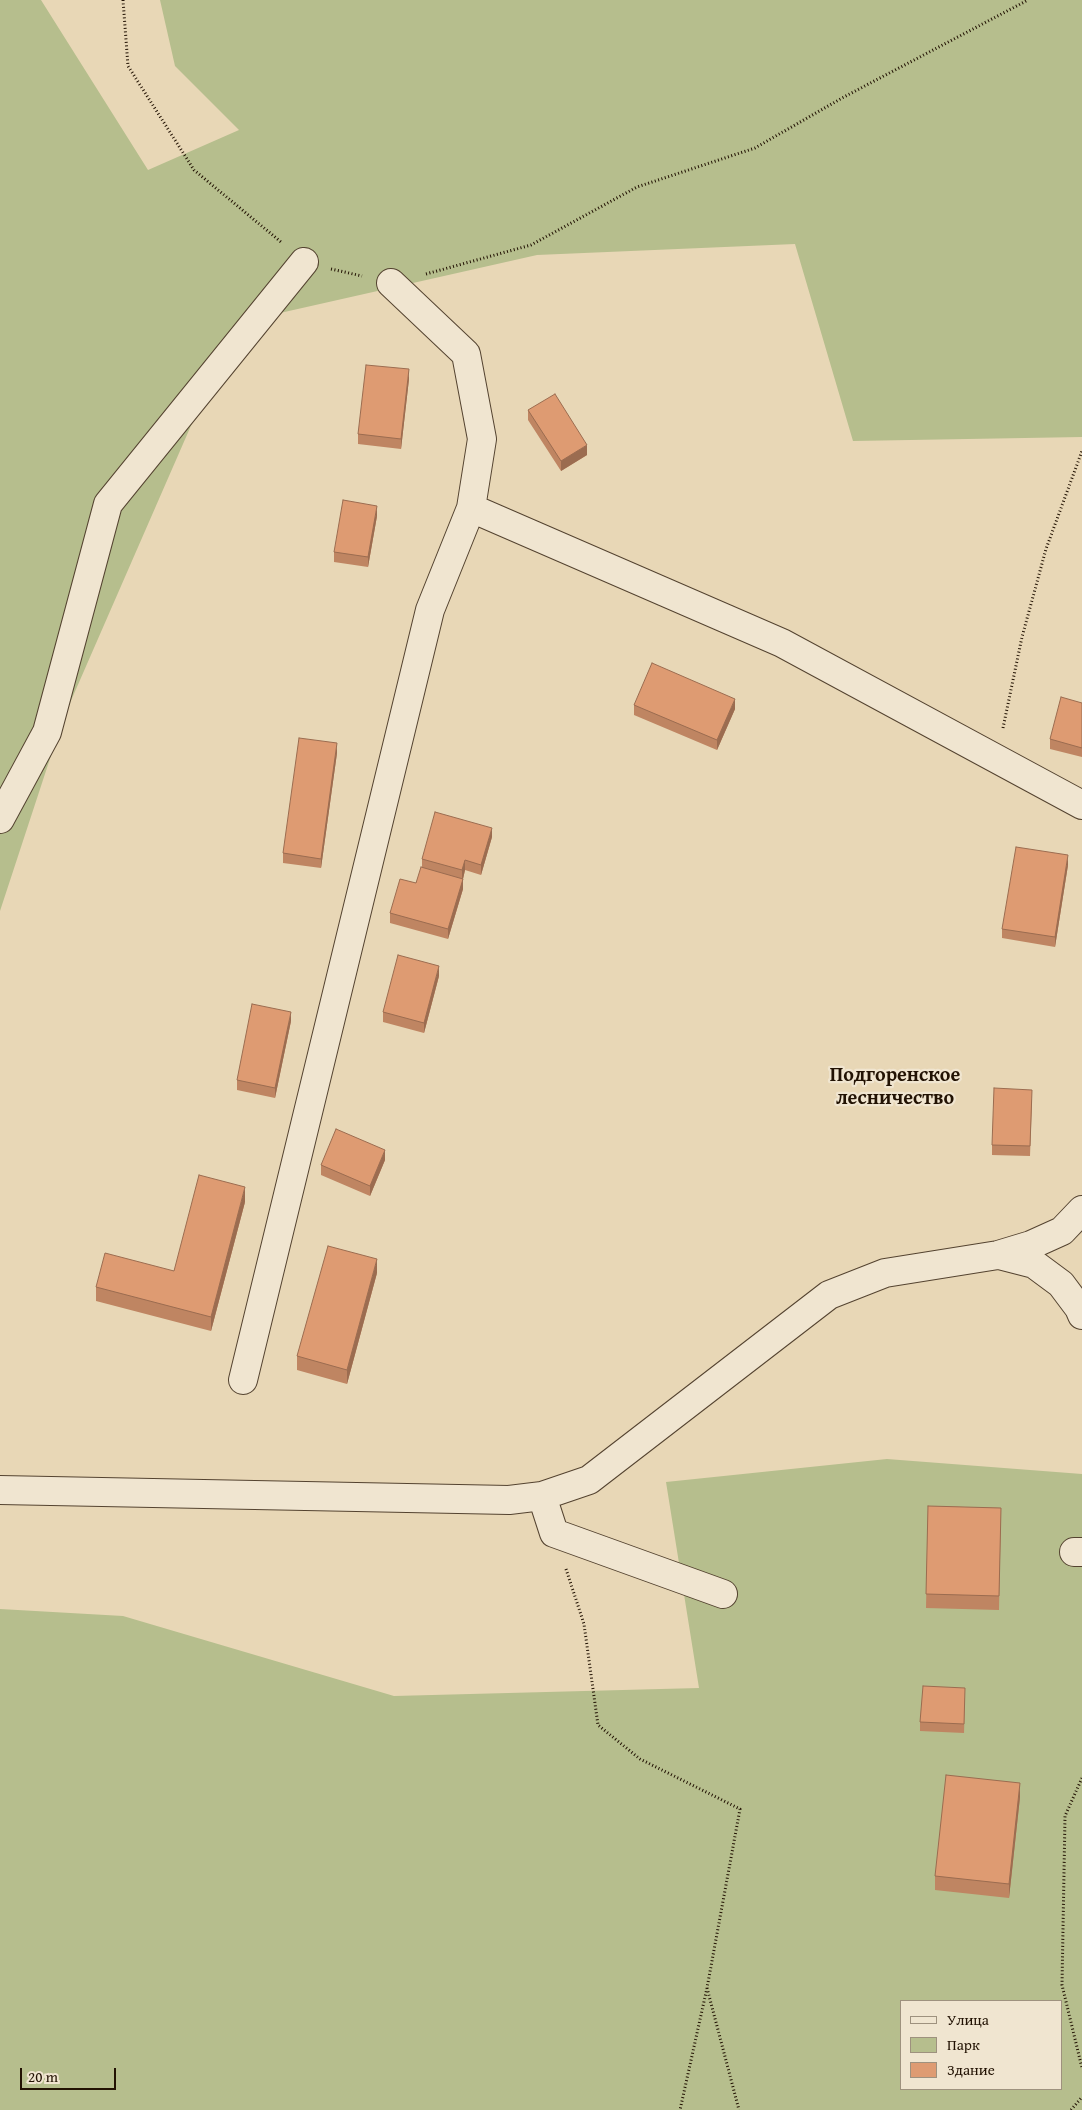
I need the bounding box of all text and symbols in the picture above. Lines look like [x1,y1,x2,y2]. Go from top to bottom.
district label: Подгоренское лесничество [830,1064,960,1111]
legend [900,2000,1062,2090]
text: Улица [947,2009,989,2030]
text: Парк [947,2034,980,2055]
scale bar [22,2058,119,2090]
text: Здание [947,2059,995,2080]
text: 20 m [28,2066,58,2087]

